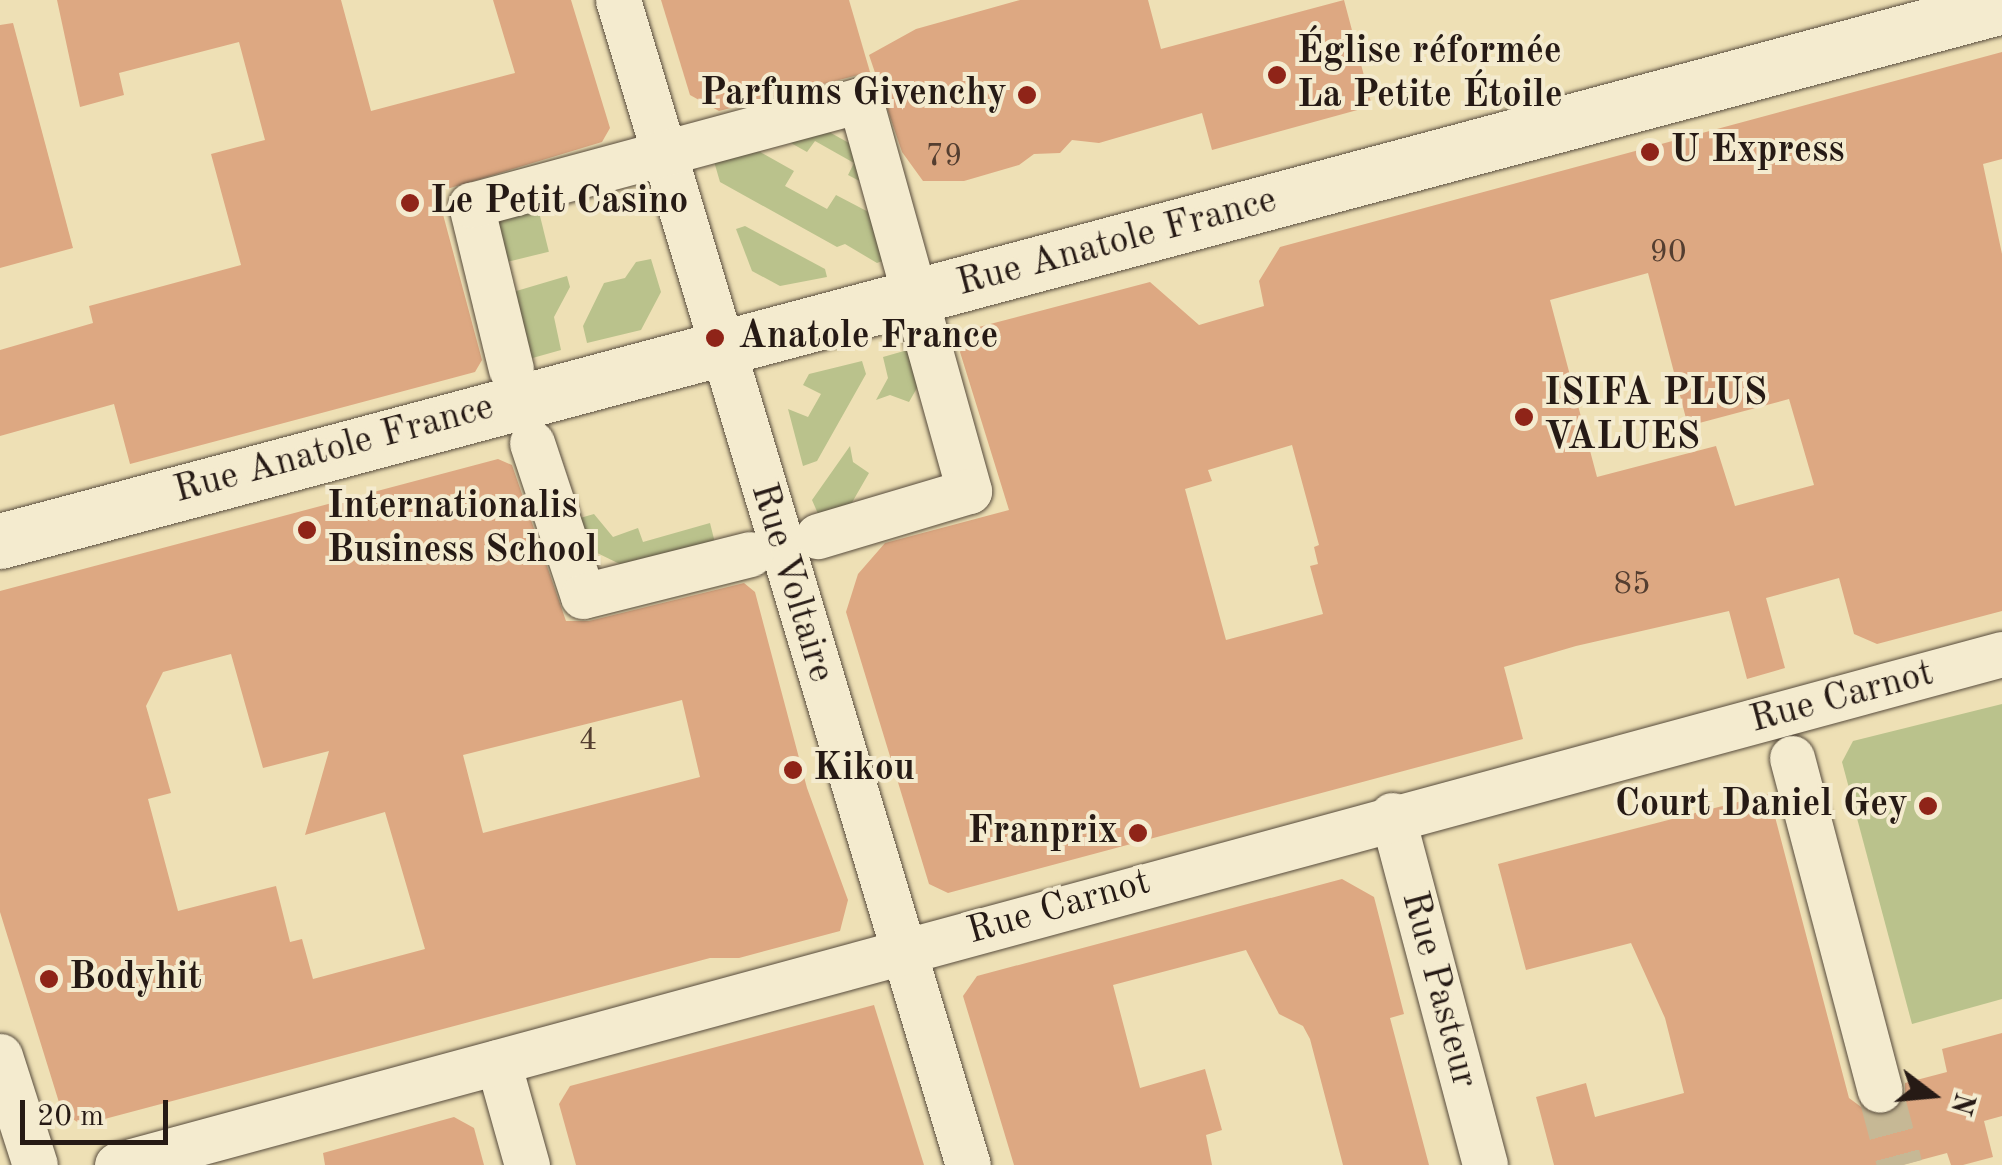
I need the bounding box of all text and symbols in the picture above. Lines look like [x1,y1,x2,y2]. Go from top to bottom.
place label: Église réformée La Petite Étoile [1297,30,1563,120]
marker: Église réformée La Petite Étoile [1266,64,1288,86]
place label: Parfums Givenchy [700,72,1007,118]
marker: Parfums Givenchy [1016,84,1038,106]
place label: U Express [1670,129,1845,175]
house number: 79 [925,138,963,176]
marker: U Express [1639,141,1661,163]
street label: Rue Anatole France [952,178,1282,308]
place label: Le Petit Casino [430,180,688,226]
marker: Le Petit Casino [399,192,421,214]
house number: 90 [1649,234,1687,272]
place label: Anatole France [738,315,998,361]
marker: Anatole France [702,325,728,351]
place label: ISIFA PLUS VALUES [1544,372,1767,462]
street label: Rue Anatole France [169,385,499,515]
marker: ISIFA PLUS VALUES [1513,406,1535,428]
street label: Rue Voltaire [739,478,843,688]
place label: Internationalis Business School [327,485,597,574]
marker: Internationalis Business School [296,519,318,541]
house number: 85 [1613,566,1651,604]
street label: Rue Carnot [1745,652,1939,744]
house number: 4 [579,722,597,760]
place label: Kikou [813,747,915,793]
marker: Kikou [782,759,804,781]
place label: Court Daniel Gey [1615,783,1908,829]
marker: Court Daniel Gey [1917,795,1939,817]
place label: Franprix [967,810,1118,856]
marker: Franprix [1127,822,1149,844]
street label: Rue Carnot [962,860,1156,956]
street label: Rue Pasteur [1390,887,1486,1093]
place label: Bodyhit [69,956,202,1002]
marker: Bodyhit [38,968,60,990]
north arrow [1882,1045,1982,1145]
scale bar [25,1080,172,1142]
text: N [1944,1089,1977,1117]
text: 20 m [37,1102,104,1132]

